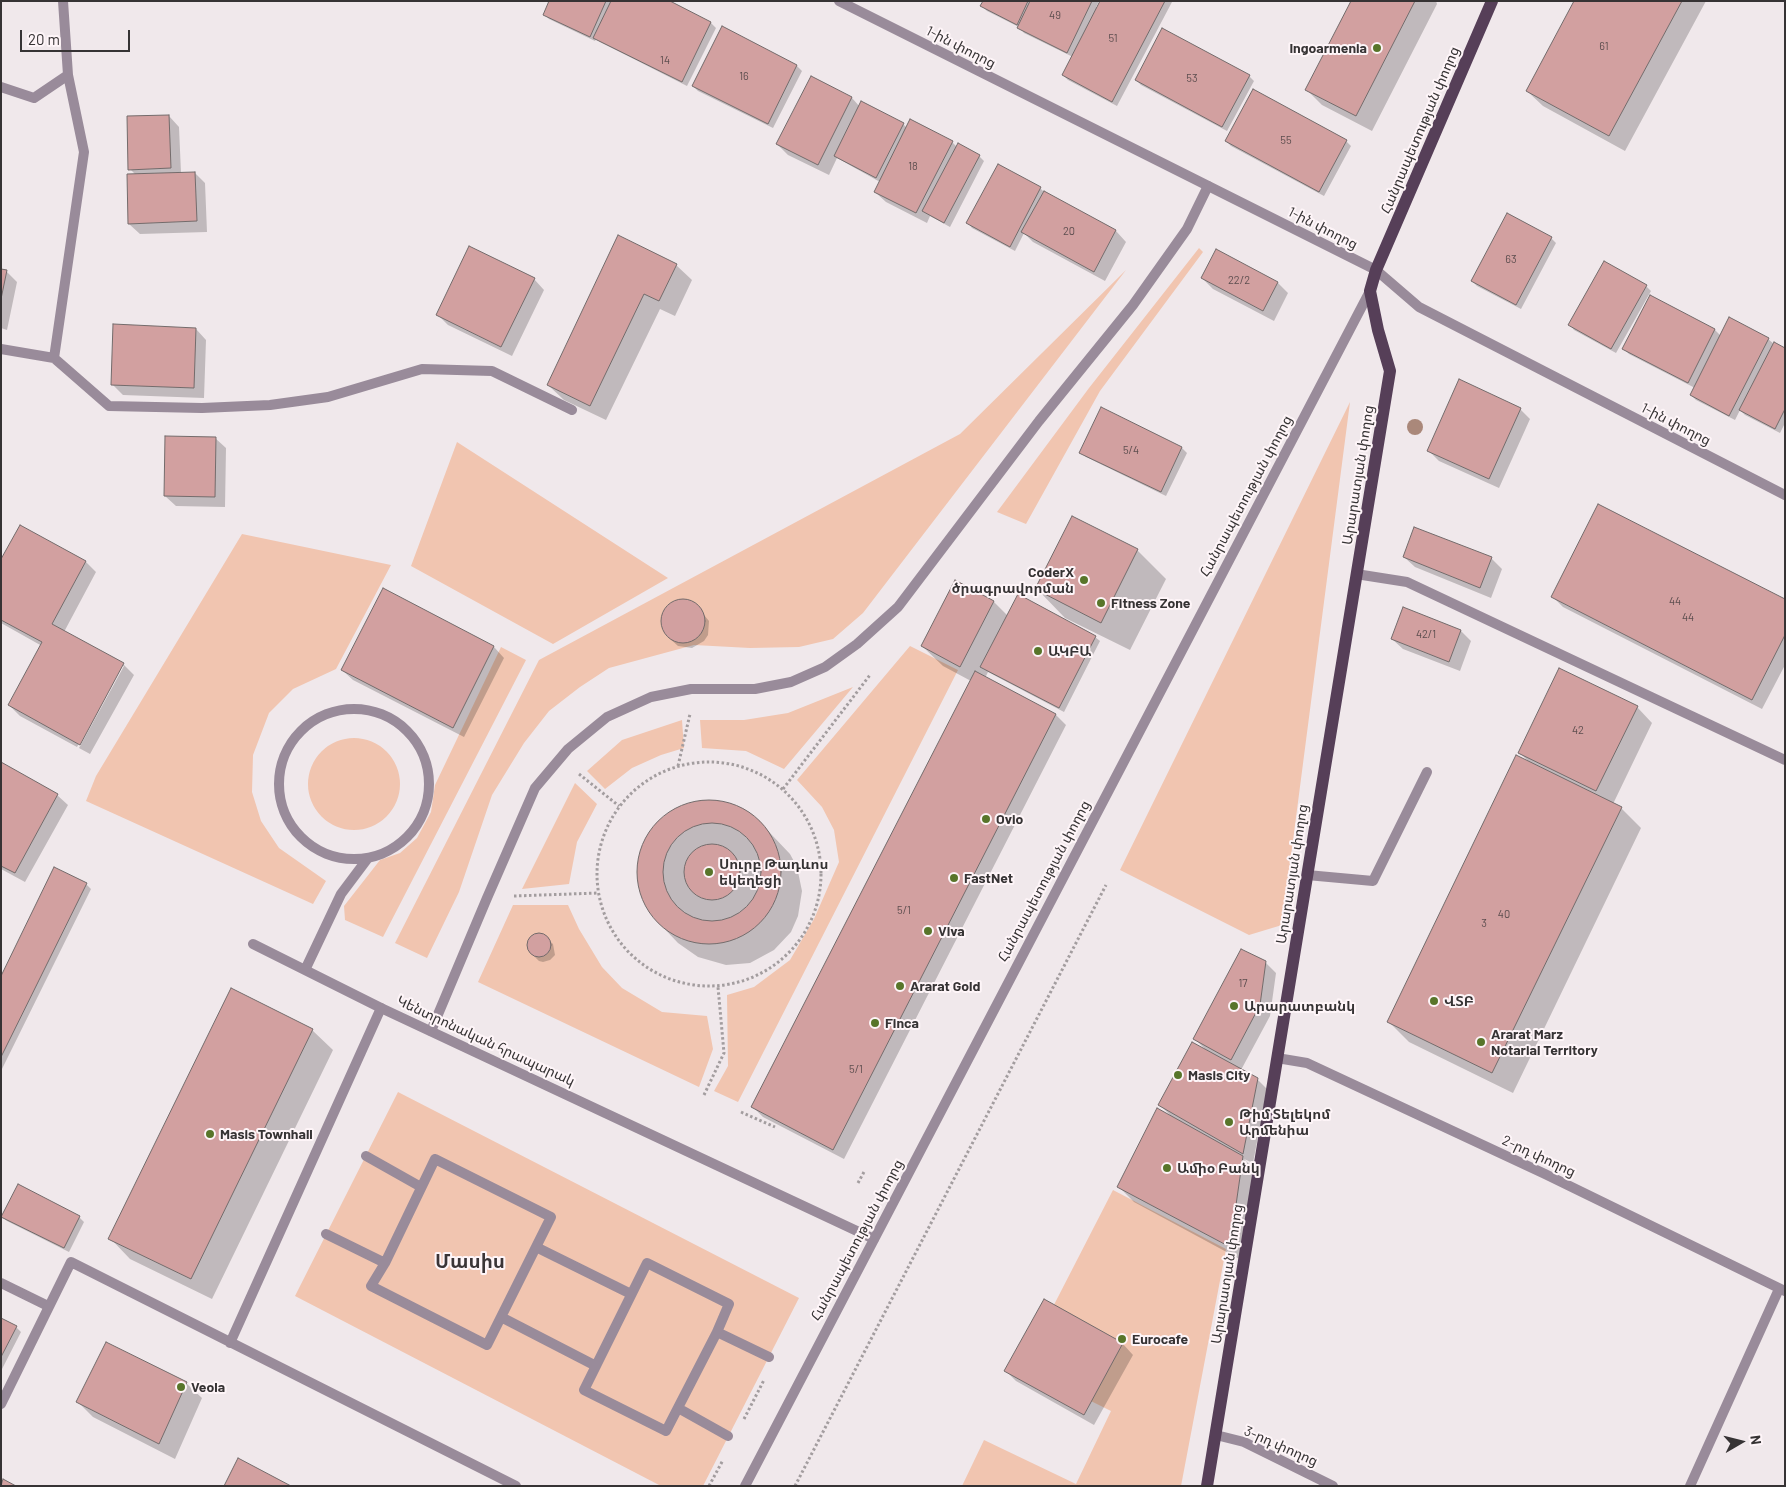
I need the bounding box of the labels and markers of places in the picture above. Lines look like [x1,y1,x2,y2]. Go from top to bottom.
place label: Ingoarmenia [1289,40,1367,56]
marker: Ingoarmenia [1371,42,1383,54]
place label: CoderX ծրագրավորման [952,564,1074,596]
marker: CoderX ծրագրավորման [1078,574,1090,586]
place label: Fitness Zone [1111,595,1191,611]
marker: Fitness Zone [1095,597,1107,609]
place label: ԱԿԲԱ [1048,643,1091,659]
marker: ԱԿԲԱ [1032,645,1044,657]
place label: Ovio [996,811,1023,827]
marker: Ovio [980,813,992,825]
place label: Սուրբ Թադևոս եկեղեցի [719,856,829,889]
marker: Սուրբ Թադևոս եկեղեցի [703,866,715,878]
place label: FastNet [964,870,1013,886]
marker: FastNet [948,872,960,884]
place label: Viva [938,923,965,939]
marker: Viva [922,925,934,937]
place label: Ararat Gold [910,978,980,994]
marker: Ararat Gold [894,980,906,992]
place label: ՎՏԲ [1444,993,1474,1009]
marker: ՎՏԲ [1428,995,1440,1007]
place label: Արարատբանկ [1244,998,1355,1014]
marker: Արարատբանկ [1228,1000,1240,1012]
place label: Finca [885,1015,919,1031]
marker: Finca [869,1017,881,1029]
place label: Ararat Marz Notarial Territory [1491,1026,1598,1058]
marker: Ararat Marz Notarial Territory [1475,1036,1487,1048]
place label: Masis City [1188,1067,1250,1083]
marker: Masis City [1172,1069,1184,1081]
place label: Թիմ Տելեկոմ Արմենիա [1239,1106,1330,1138]
marker: Թիմ Տելեկոմ Արմենիա [1223,1116,1235,1128]
place label: Masis Townhall [220,1126,313,1142]
marker: Masis Townhall [204,1128,216,1140]
place label: Ամիօ Բանկ [1177,1160,1260,1176]
marker: Ամիօ Բանկ [1161,1162,1173,1174]
place label: Eurocafe [1132,1331,1188,1347]
marker: Eurocafe [1116,1333,1128,1345]
place label: Veola [191,1379,225,1395]
marker: Veola [175,1381,187,1393]

